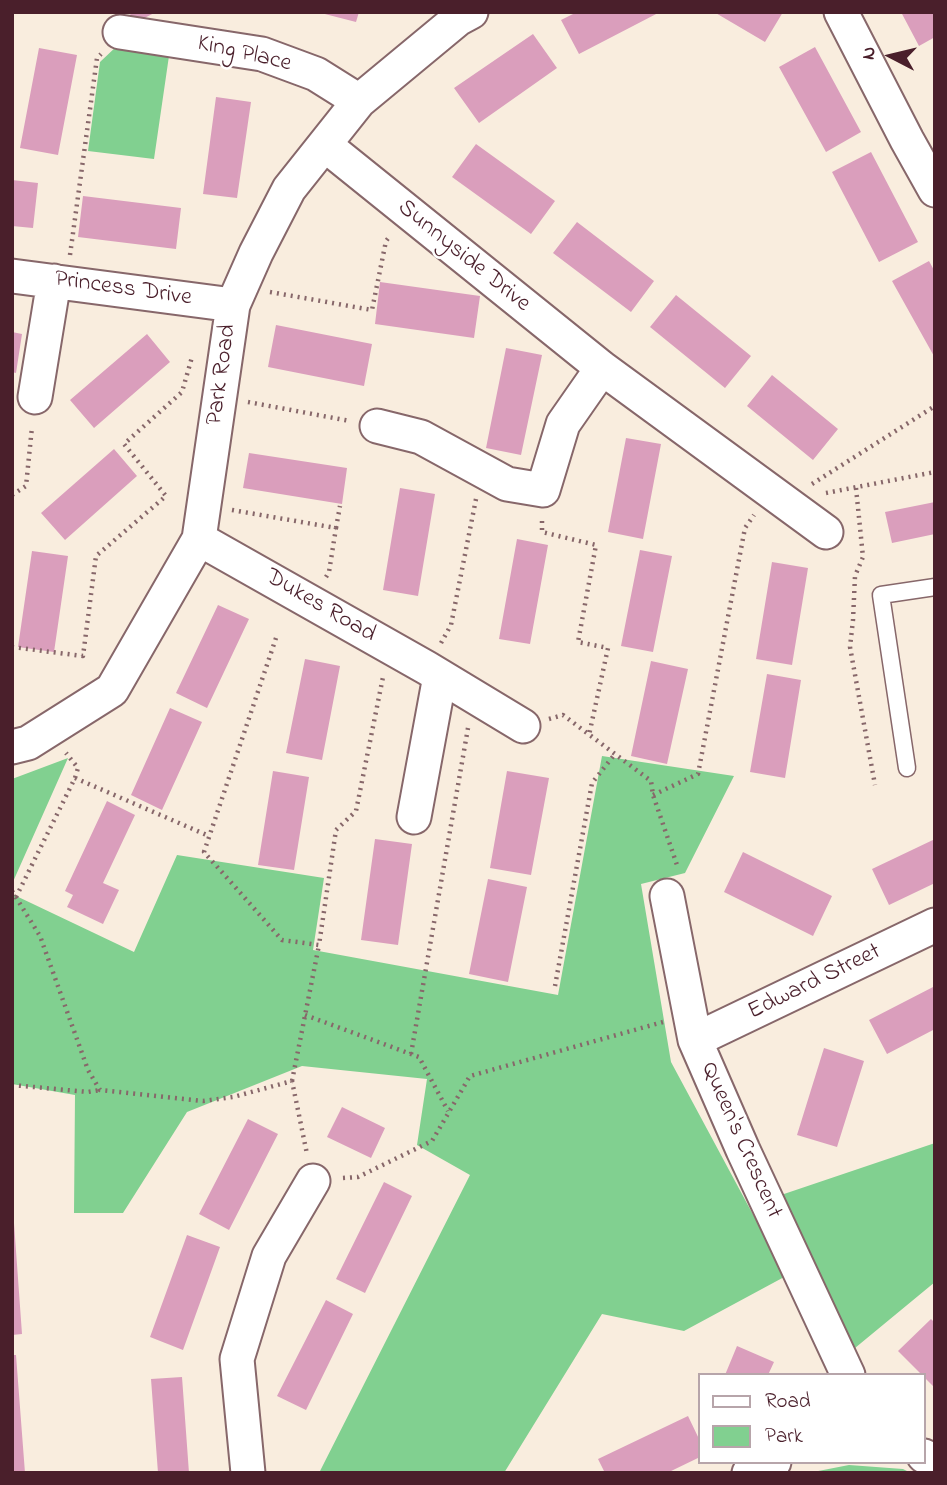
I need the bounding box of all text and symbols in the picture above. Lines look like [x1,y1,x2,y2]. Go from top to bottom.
north arrow [856,21,926,91]
street label: King Place [194,30,294,80]
text: N [855,45,884,61]
street label: Sunnyside Drive [391,195,535,319]
street label: Princess Drive [53,266,193,314]
street label: Park Road [202,323,244,427]
street label: Dukes Road [260,564,380,650]
street label: Edward Street [744,938,886,1028]
street label: Queen's Crescent [693,1058,787,1224]
legend [698,1373,926,1464]
text: Road [765,1387,811,1417]
text: Park [765,1422,803,1452]

